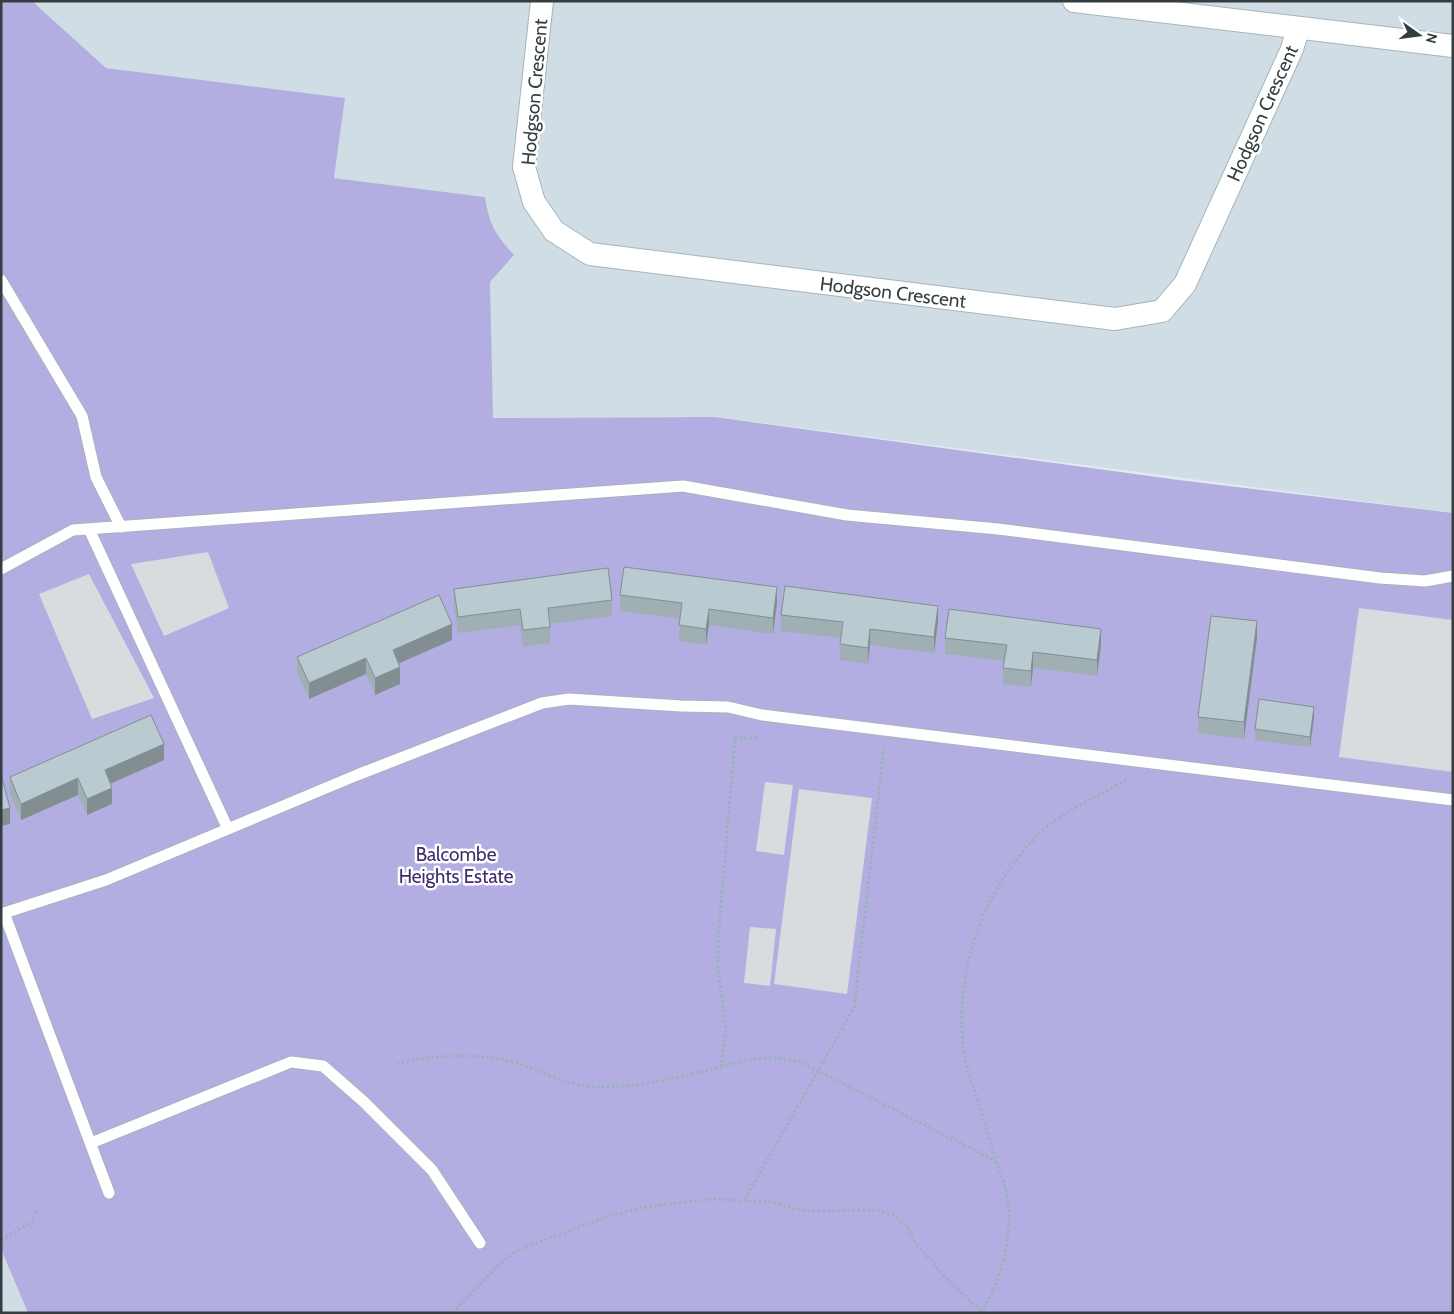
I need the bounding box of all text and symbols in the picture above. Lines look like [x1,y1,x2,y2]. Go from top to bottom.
north arrow [1394,10,1444,60]
street label: Hodgson Crescent [517,17,552,166]
text: N [1422,31,1442,45]
street label: Hodgson Crescent [1222,41,1303,185]
street label: Hodgson Crescent [819,272,968,313]
park label: Balcombe Heights Estate [399,843,514,888]

